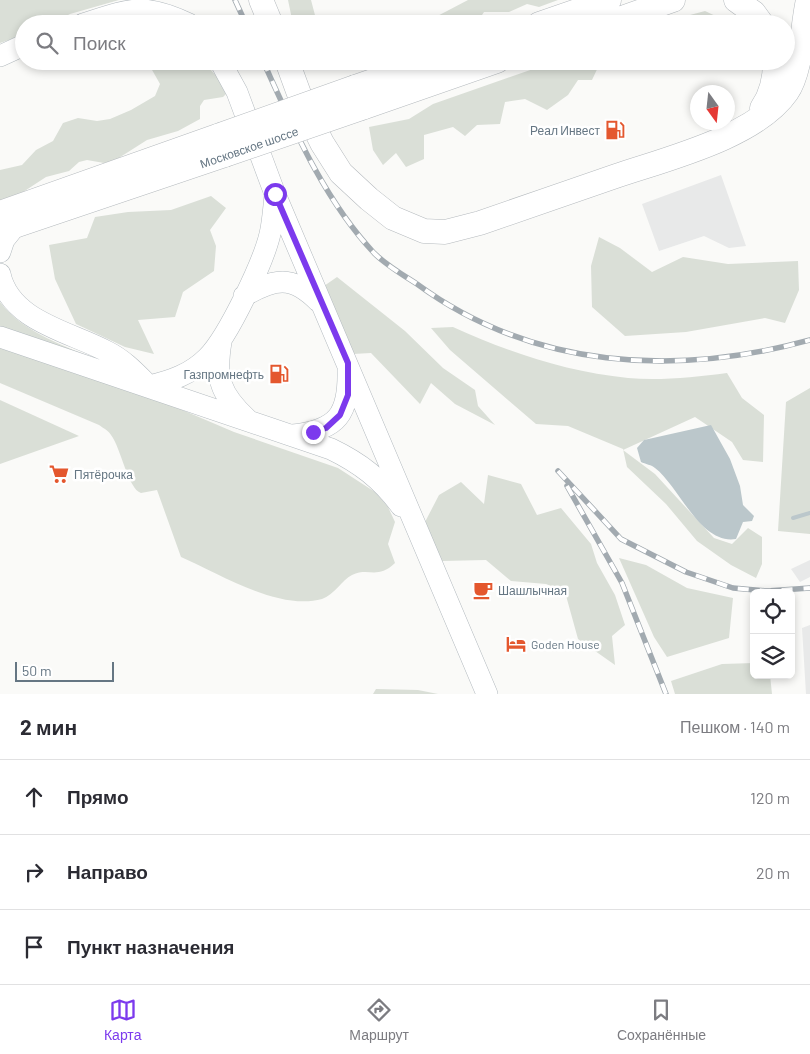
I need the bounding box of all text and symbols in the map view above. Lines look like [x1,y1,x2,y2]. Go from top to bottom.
search box [15,15,795,70]
icon: search [33,29,61,57]
text: Поиск [73,31,126,54]
north arrow [690,85,735,130]
fuel station icon: Реал Инвест [604,119,626,141]
street label: Московское шоссе [198,123,300,170]
place label: Реал Инвест [530,123,601,137]
route start [264,183,287,206]
fuel station icon: Газпромнефть [268,363,290,385]
place label: Газпромнефть [183,367,264,382]
route end [302,421,325,444]
supermarket icon: Пятёрочка [48,463,70,485]
place label: Пятёрочка [74,467,133,482]
cafe icon: Шашлычная [472,579,494,601]
place label: Шашлычная [498,583,567,597]
map controls [750,589,795,679]
button: locate [750,589,795,634]
hotel icon: Goden House [505,633,527,655]
button: layers [750,634,795,679]
place label: Goden House [531,637,600,651]
scale bar [15,659,114,682]
text: 50 m [22,662,51,679]
text: 2 мин [20,714,77,739]
text: Пешком · 140 m [680,717,790,736]
icon: ahead [20,783,48,811]
text: Прямо [67,785,129,808]
text: 120 m [750,788,790,807]
icon: right [20,858,48,886]
text: Направо [67,860,148,883]
text: 20 m [756,863,790,882]
icon: arrive [20,933,48,961]
text: Пункт назначения [67,935,234,958]
tab: Карта [104,996,141,1043]
tab: Маршрут [349,996,409,1043]
tab: Сохранённые [617,996,706,1043]

